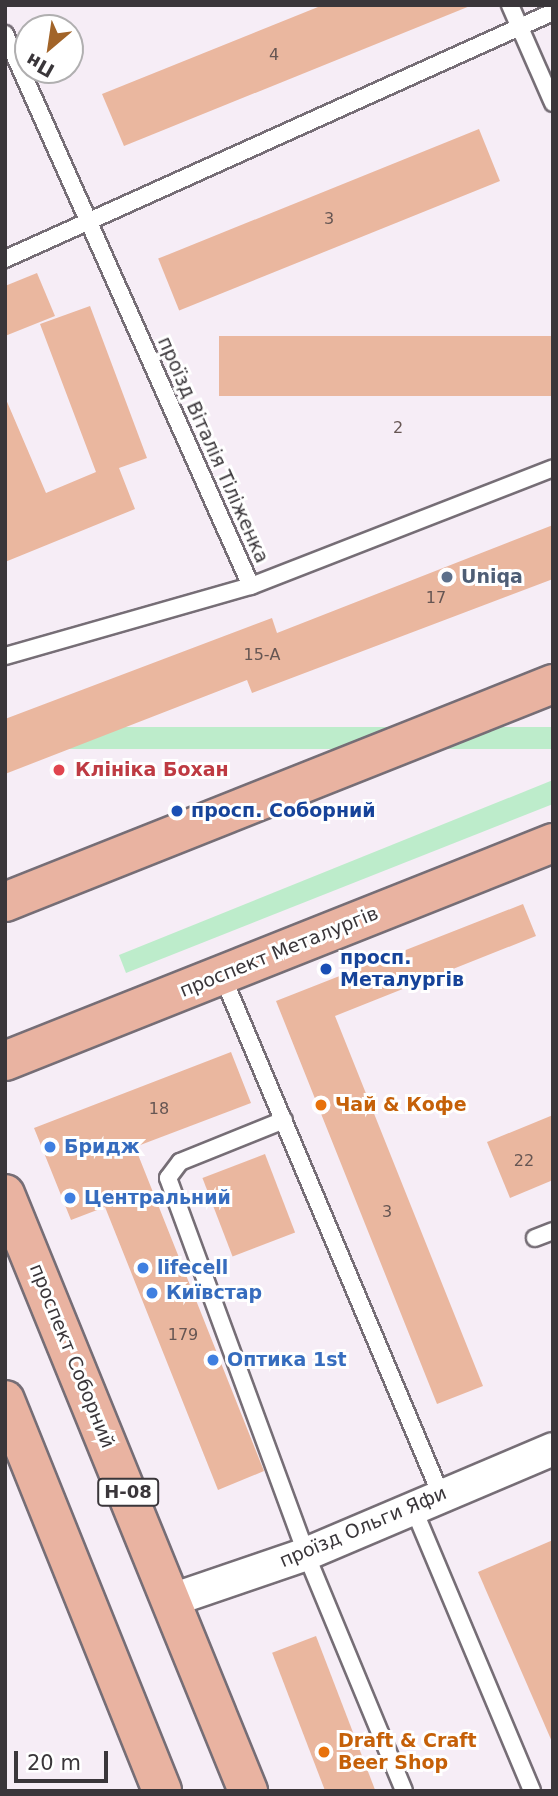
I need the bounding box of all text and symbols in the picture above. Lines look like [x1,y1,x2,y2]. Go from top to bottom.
north arrow [14,14,84,84]
house number: 4 [269,45,279,65]
text: Пн [22,49,58,82]
house number: 3 [324,209,334,229]
street label: проїзд Віталія Тіліженка [153,333,273,567]
house number: 2 [393,418,403,438]
place label: Uniqa [461,566,523,588]
marker: Uniqa [439,569,455,585]
house number: 17 [426,588,446,608]
house number: 15-А [243,645,281,665]
place label: Клініка Бохан [75,759,229,781]
marker: Клініка Бохан [49,760,69,780]
place label: просп. Соборний [191,800,376,822]
marker: просп. Соборний [169,803,185,819]
street label: проспект Металургів [176,902,382,1002]
place label: просп. Металургів [340,947,464,991]
marker: просп. Металургів [318,961,334,977]
place label: Чай & Кофе [335,1094,467,1116]
marker: Чай & Кофе [313,1097,329,1113]
house number: 18 [149,1099,169,1119]
place label: Бридж [64,1136,140,1158]
marker: Бридж [42,1139,58,1155]
house number: 22 [514,1151,534,1171]
place label: Центральний [84,1187,231,1209]
marker: Центральний [62,1190,78,1206]
house number: 3 [382,1202,392,1222]
place label: lifecell [157,1257,228,1279]
marker: lifecell [135,1260,151,1276]
street label: проспект Соборний [25,1261,119,1451]
place label: Київстар [166,1282,262,1304]
marker: Київстар [144,1285,160,1301]
house number: 179 [168,1325,198,1345]
place label: Оптика 1st [227,1349,347,1371]
marker: Оптика 1st [205,1352,221,1368]
road number: Н-08 [96,1478,160,1506]
street label: проїзд Ольги Яфи [276,1482,450,1572]
place label: Draft & Craft Beer Shop [338,1730,477,1774]
scale bar [18,1736,112,1780]
marker: Draft & Craft Beer Shop [316,1744,332,1760]
text: 20 m [27,1751,81,1775]

